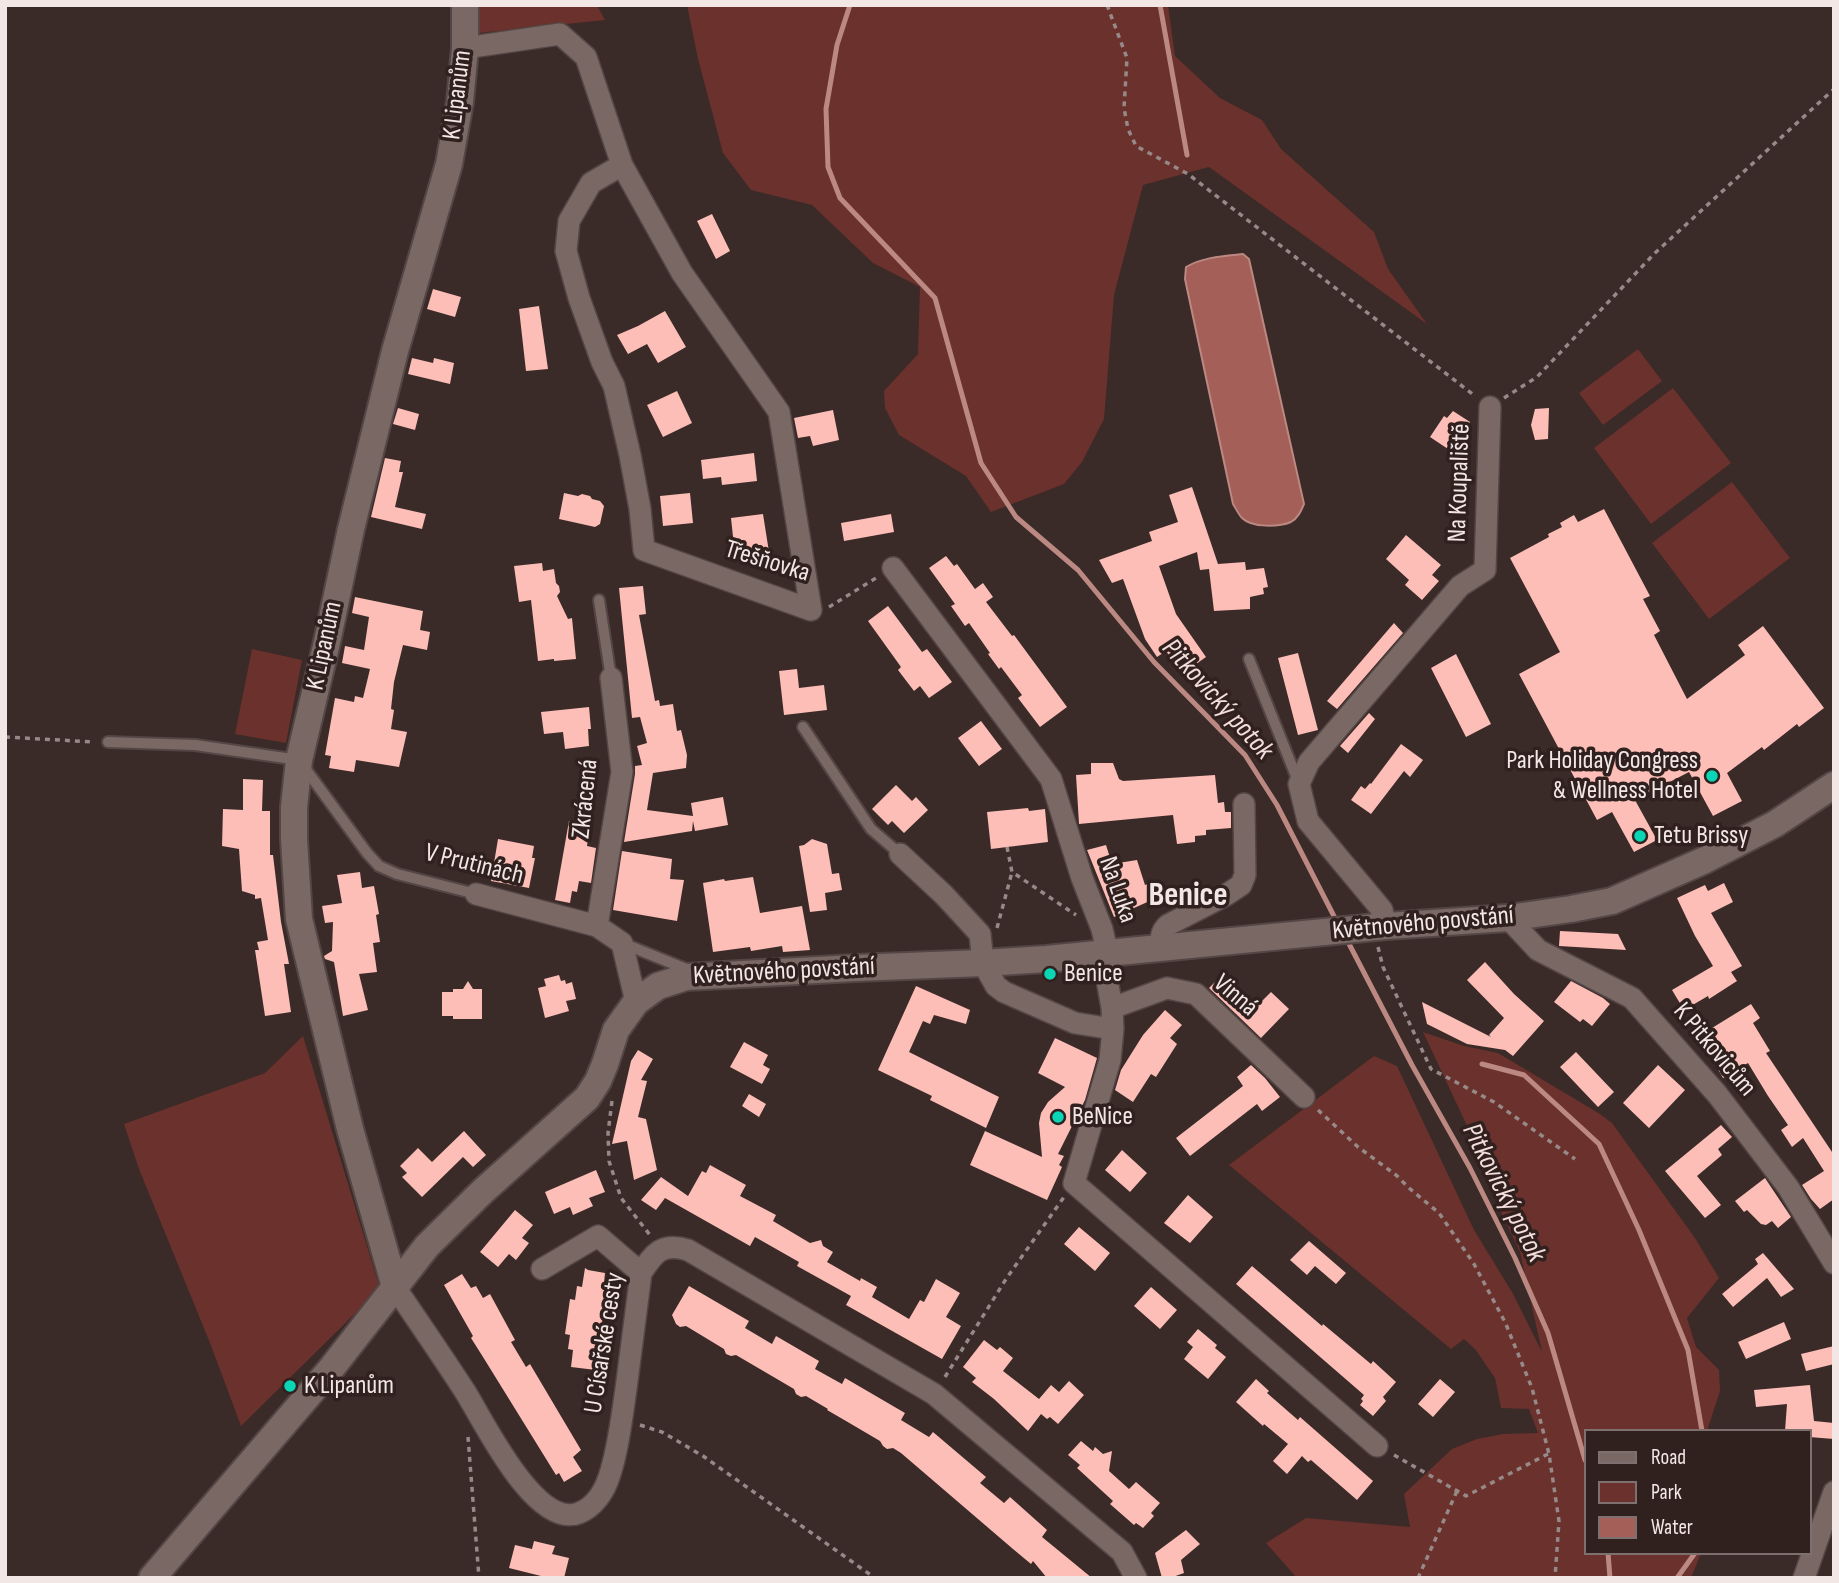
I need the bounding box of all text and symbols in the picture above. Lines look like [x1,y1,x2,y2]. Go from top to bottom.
street label: K Lipanům [437,49,479,141]
street label: Na Koupaliště [1442,423,1478,543]
street label: Třešňovka [721,534,813,590]
street label: K Lipanům [300,599,350,693]
water label: Pitkovický potok [1154,633,1280,767]
place label: Park Holiday Congress & Wellness Hotel [1506,745,1698,806]
street label: Zkrácená [566,758,606,840]
marker: Park Holiday Congress & Wellness Hotel [1704,768,1720,784]
place label: Tetu Brissy [1654,820,1748,852]
marker: Tetu Brissy [1632,828,1648,844]
street label: V Prutinách [421,838,527,892]
street label: Na Luka [1091,853,1143,927]
district label: Benice [1148,877,1228,917]
street label: Květnového povstání [1331,901,1515,947]
street label: Květnového povstání [692,952,876,992]
place label: Benice [1064,958,1123,990]
marker: Benice [1042,966,1058,982]
street label: Vinná [1206,968,1264,1024]
street label: K Pitkovicům [1666,997,1762,1103]
place label: BeNice [1072,1101,1133,1133]
marker: BeNice [1050,1109,1066,1125]
water label: Pitkovický potok [1454,1118,1552,1268]
street label: U Císařské cesty [578,1270,632,1416]
place label: K Lipanům [304,1370,394,1402]
marker: K Lipanům [282,1378,298,1394]
legend [1584,1429,1811,1555]
text: Road [1651,1445,1686,1470]
text: Park [1651,1480,1682,1505]
text: Water [1651,1515,1693,1540]

